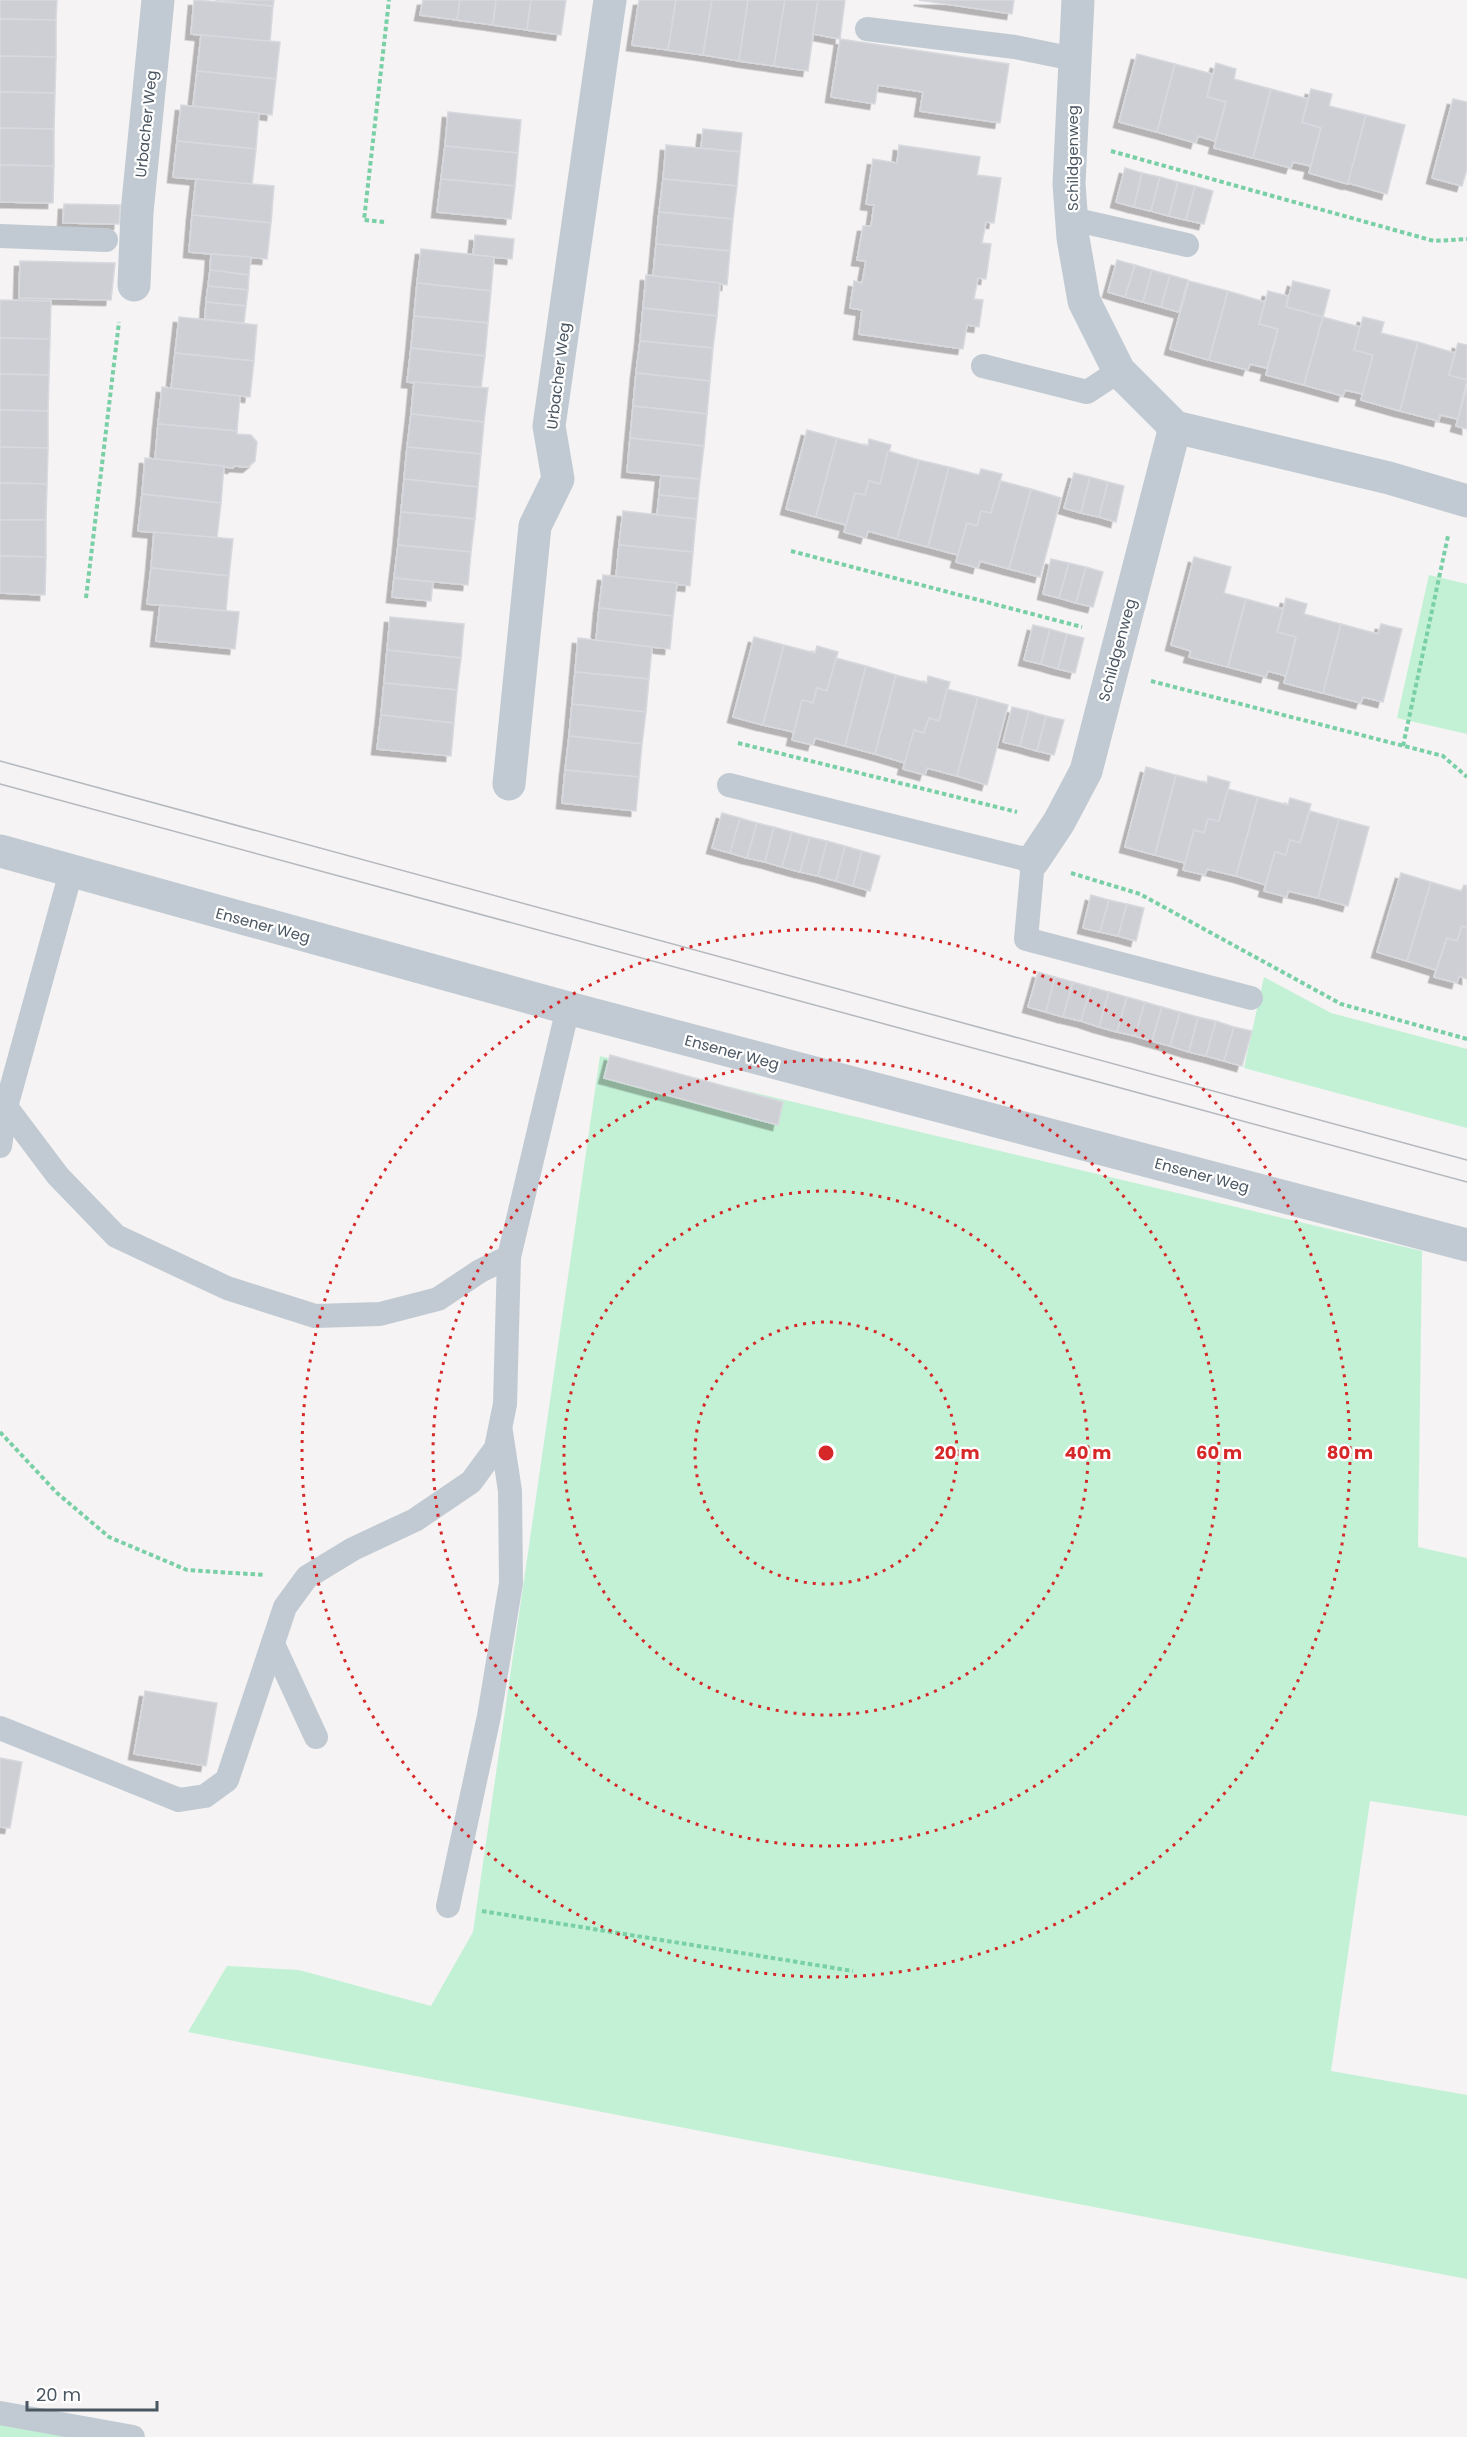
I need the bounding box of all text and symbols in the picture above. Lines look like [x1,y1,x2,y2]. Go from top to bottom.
street label: Urbacher Weg [130,69,162,179]
street label: Schildgenweg [1062,105,1083,211]
street label: Urbacher Weg [541,321,575,431]
street label: Schildgenweg [1093,596,1141,704]
street label: Ensener Weg [213,902,313,948]
street label: Ensener Weg [682,1029,782,1075]
street label: Ensener Weg [1152,1152,1252,1198]
text: 20 m [935,1440,979,1465]
text: 40 m [1065,1440,1111,1465]
text: 60 m [1196,1440,1242,1465]
text: 80 m [1327,1440,1373,1465]
centre of rings [816,1443,836,1463]
scale bar [27,2374,158,2412]
text: 20 m [36,2382,81,2407]

